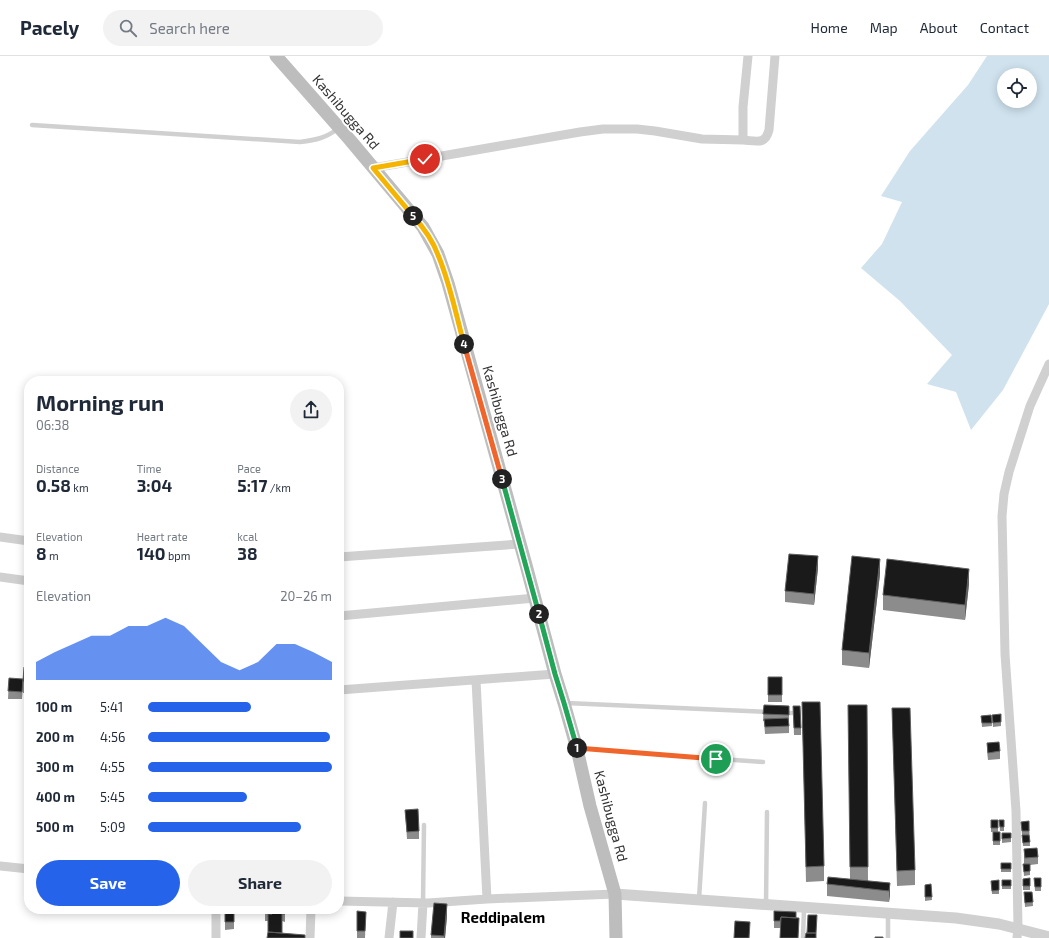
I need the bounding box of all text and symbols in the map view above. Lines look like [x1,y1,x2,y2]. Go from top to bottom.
search box [103,10,383,46]
text: Pacely [20,16,79,39]
icon: search [117,17,139,39]
text: Search here [149,19,230,37]
text: Home [811,19,848,36]
text: Map [870,19,898,36]
text: About [920,19,958,36]
text: Contact [980,19,1029,36]
map controls [997,68,1037,108]
button: locate [997,68,1037,108]
street label: Kashibugga Rd [309,71,384,153]
pin [408,142,442,176]
icon: check [414,148,436,170]
pin: 5 [403,206,423,226]
text: 5 [410,209,416,222]
pin: 4 [454,334,474,354]
text: 4 [460,337,468,350]
street label: Kashibugga Rd [479,363,522,458]
text: Morning run [36,389,164,415]
button: share [290,389,332,431]
text: 06:38 [36,417,69,433]
text: Distance [36,462,79,475]
text: Time [137,462,161,475]
text: Pace [237,462,261,475]
pin: 3 [492,469,512,489]
text: 3 [499,472,505,485]
text: 0.58 [36,475,71,495]
text: 3:04 [137,475,172,495]
text: 5:17 [237,475,267,495]
text: km [71,481,89,494]
text: /km [267,481,291,494]
text: Elevation [36,530,83,543]
text: Heart rate [137,530,188,543]
text: kcal [237,530,257,543]
text: 8 [36,543,47,563]
text: 140 [137,543,166,563]
text: 38 [237,543,258,563]
text: m [47,549,59,562]
text: bpm [166,549,190,562]
text: Elevation [36,588,91,604]
text: 20–26 m [280,588,332,604]
pin: 2 [529,604,549,624]
text: 2 [536,607,542,620]
text: 100 m [36,699,72,715]
text: 5:41 [100,699,123,715]
text: 200 m [36,729,74,745]
text: 4:56 [100,729,125,745]
pin: 1 [567,738,587,758]
text: 1 [575,741,579,754]
pin [699,742,733,776]
icon: arrive [705,748,727,770]
text: 300 m [36,759,74,775]
text: 4:55 [100,759,125,775]
street label: Kashibugga Rd [591,768,632,863]
text: 400 m [36,789,75,805]
text: 5:45 [100,789,125,805]
text: 500 m [36,819,74,835]
text: 5:09 [100,819,125,835]
button: Save [36,860,180,906]
button: Share [188,860,332,906]
district label: Reddipalem [461,908,545,926]

